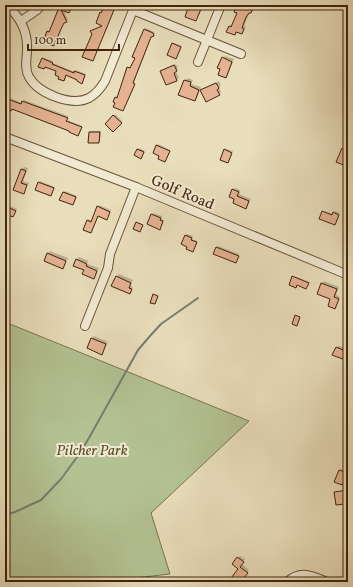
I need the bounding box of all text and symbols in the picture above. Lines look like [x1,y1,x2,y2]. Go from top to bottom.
scale bar [28,26,119,52]
text: 100 m [34,33,67,49]
street label: Golf Road [148,171,217,216]
park label: Pilcher Park [56,441,128,462]

